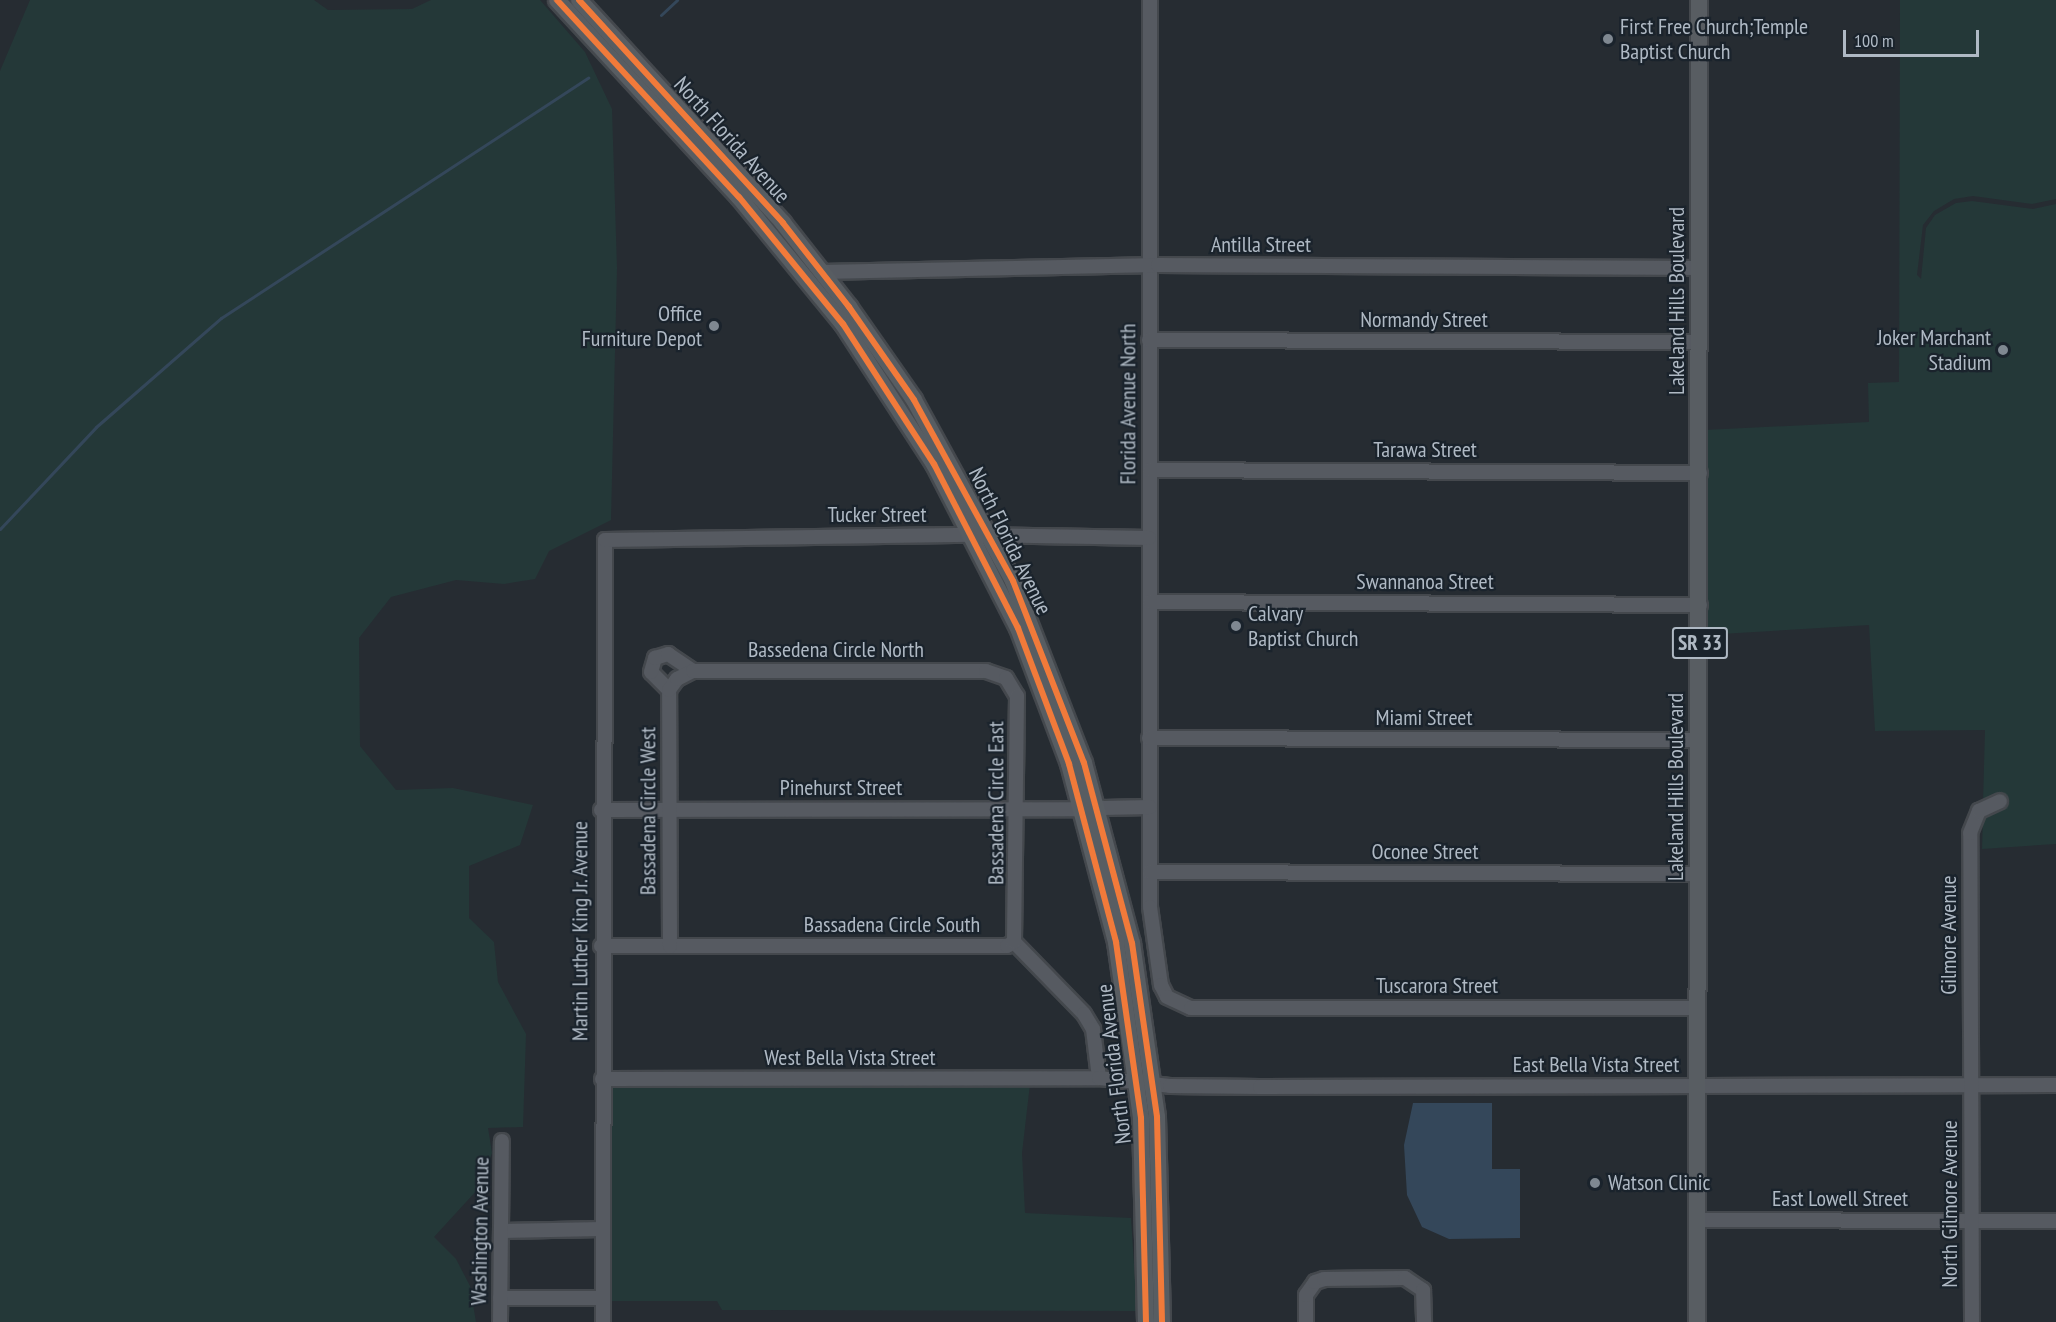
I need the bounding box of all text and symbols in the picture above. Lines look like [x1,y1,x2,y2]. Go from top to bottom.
place label: First Free Church;Temple Baptist Church [1620,13,1808,64]
scale bar [1846,18,1982,56]
text: 100 m [1854,29,1894,52]
marker: First Free Church;Temple Baptist Church [1601,32,1615,46]
street label: North Florida Avenue [668,71,796,209]
street label: Lakeland Hills Boulevard [1664,207,1690,395]
street label: Antilla Street [1211,232,1311,258]
place label: Office Furniture Depot [582,300,702,352]
street label: Normandy Street [1360,307,1488,333]
marker: Office Furniture Depot [707,319,721,333]
street label: Florida Avenue North [1115,323,1141,485]
place label: Joker Marchant Stadium [1877,324,1991,376]
marker: Joker Marchant Stadium [1996,343,2010,357]
street label: Tarawa Street [1373,437,1477,463]
street label: North Florida Avenue [963,463,1057,619]
street label: Tucker Street [828,502,926,528]
street label: Swannanoa Street [1356,569,1494,595]
place label: Calvary Baptist Church [1248,600,1359,652]
marker: Calvary Baptist Church [1229,619,1243,633]
road number: SR 33 [1672,625,1728,661]
street label: Bassedena Circle North [748,637,924,663]
street label: Lakeland Hills Boulevard [1663,693,1689,881]
street label: Miami Street [1376,705,1472,731]
street label: Bassadena Circle East [983,721,1009,885]
street label: Bassadena Circle West [635,727,661,895]
street label: Pinehurst Street [780,775,902,801]
street label: Martin Luther King Jr. Avenue [567,820,593,1042]
street label: Oconee Street [1372,839,1478,865]
street label: Gilmore Avenue [1936,875,1962,995]
street label: Bassadena Circle South [804,912,980,938]
street label: Tuscarora Street [1376,973,1498,999]
street label: North Florida Avenue [1091,982,1137,1146]
street label: West Bella Vista Street [764,1045,936,1071]
street label: East Bella Vista Street [1512,1052,1680,1078]
street label: North Gilmore Avenue [1937,1120,1963,1288]
street label: Washington Avenue [465,1156,495,1306]
place label: Watson Clinic [1608,1170,1710,1196]
marker: Watson Clinic [1586,1174,1604,1192]
street label: East Lowell Street [1772,1186,1908,1212]

